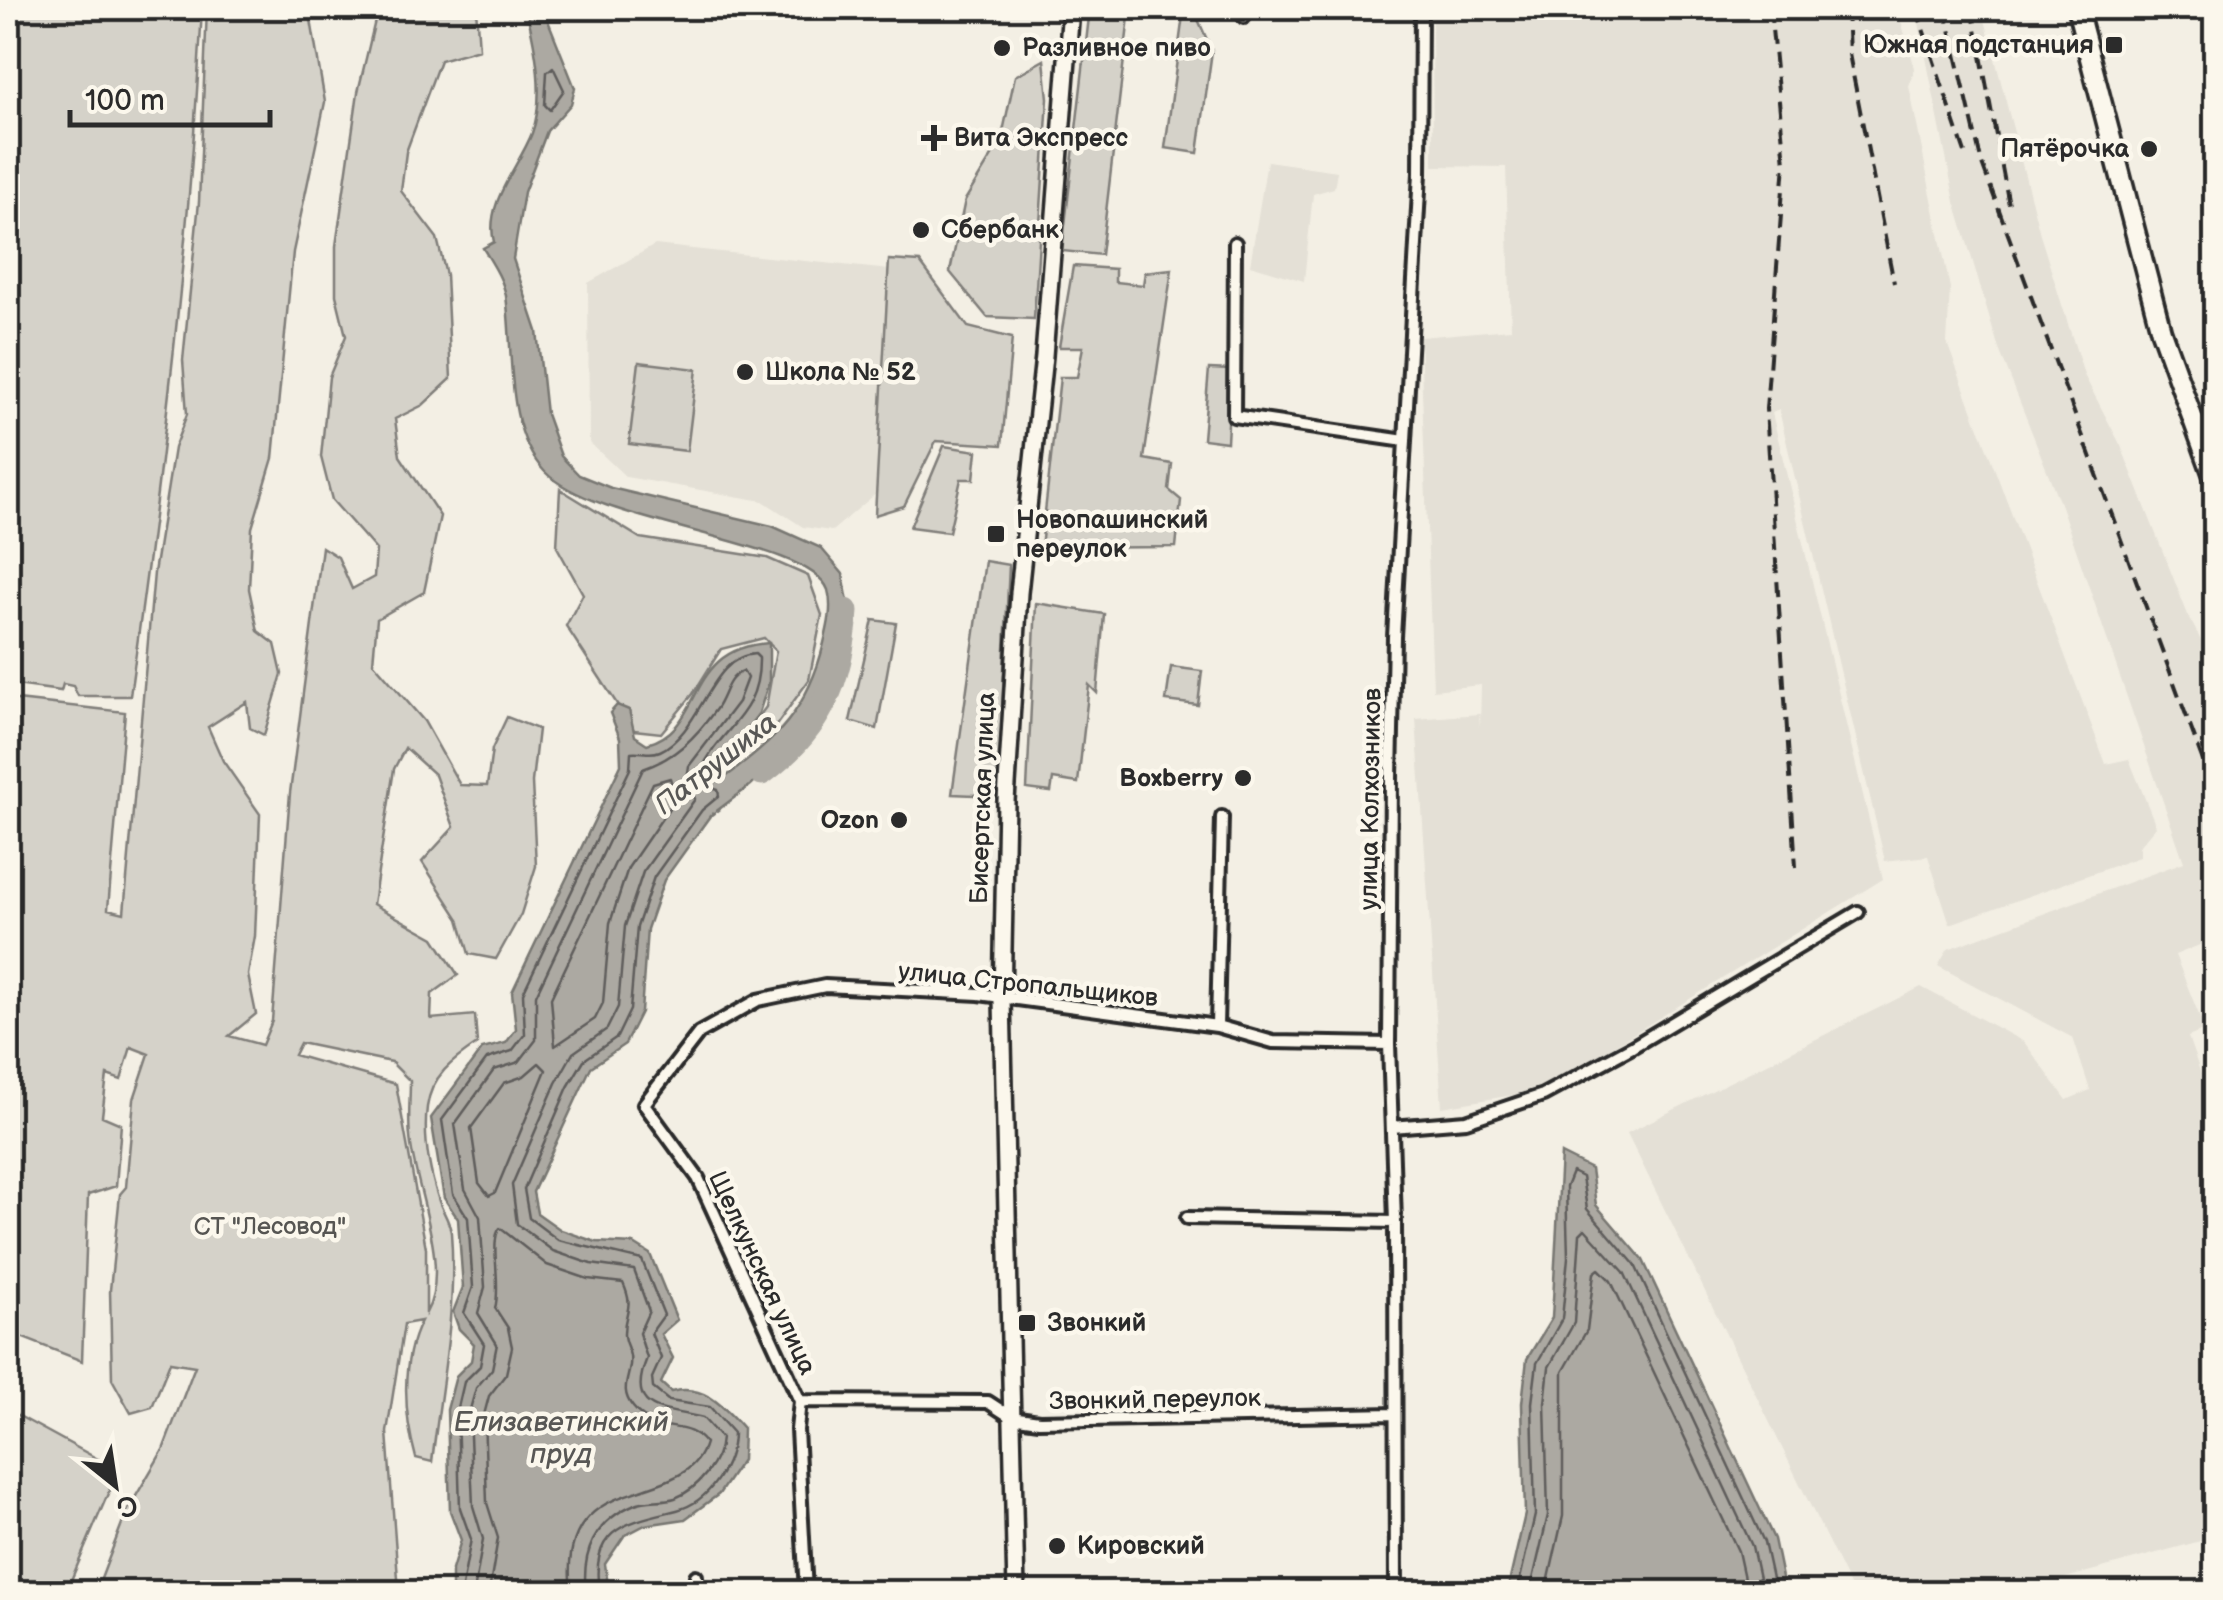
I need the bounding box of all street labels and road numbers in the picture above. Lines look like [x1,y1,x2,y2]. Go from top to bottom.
street label: улица Колхозников [1354,688,1388,910]
street label: Бисертская улица [964,691,1002,904]
street label: улица Стропальщиков [897,956,1159,1014]
street label: Щелкунская улица [701,1166,823,1380]
street label: Звонкий переулок [1049,1383,1262,1417]

